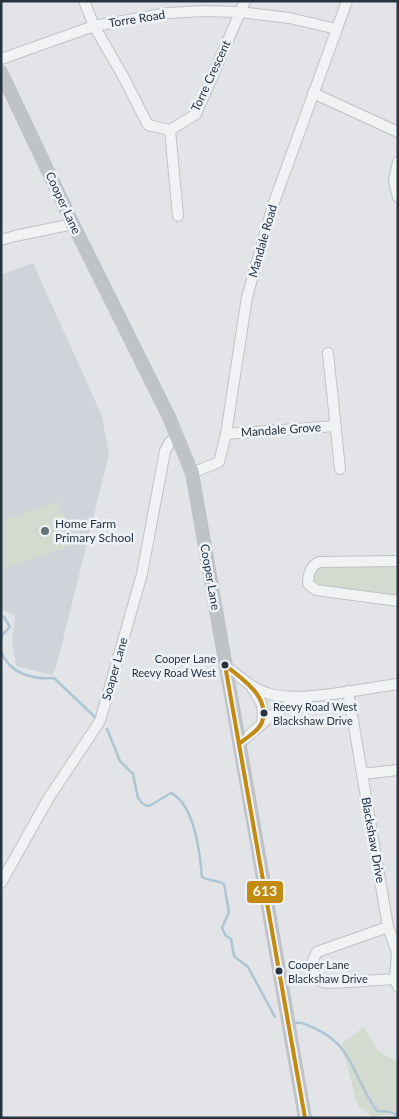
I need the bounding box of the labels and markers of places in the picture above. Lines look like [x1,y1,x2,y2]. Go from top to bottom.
place label: Home Farm Primary School [55,516,134,545]
marker: Home Farm Primary School [39,525,51,537]
place label: Cooper Lane Reevy Road West [132,652,216,679]
marker: Cooper Lane Reevy Road West [220,660,230,670]
place label: Reevy Road West Blackshaw Drive [273,700,357,727]
marker: Reevy Road West Blackshaw Drive [259,708,269,718]
place label: Cooper Lane Blackshaw Drive [288,958,368,985]
marker: Cooper Lane Blackshaw Drive [274,966,284,976]

